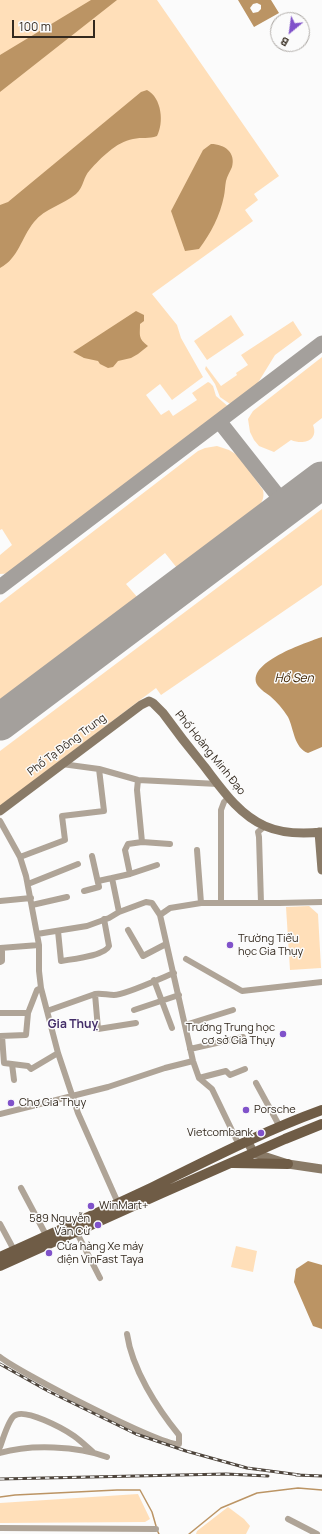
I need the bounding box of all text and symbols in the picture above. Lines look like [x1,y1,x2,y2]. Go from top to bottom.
scale bar [14,12,97,38]
north arrow [270,12,310,52]
text: 100 m [19,18,51,35]
text: B [278,34,291,50]
water label: Hồ Sen [274,672,314,686]
street label: Phố Hoàng Minh Đạo [172,708,248,798]
street label: Phố Tạ Đông Trung [25,711,109,779]
place label: Trường Tiểu học Gia Thụy [238,932,303,958]
marker: Trường Tiểu học Gia Thụy [225,940,235,950]
district label: Gia Thuỵ [48,1018,98,1032]
place label: Trường Trung học cơ sở Gia Thụy [186,1021,275,1047]
marker: Trường Trung học cơ sở Gia Thụy [278,1029,288,1039]
place label: Chợ Gia Thụy [19,1096,86,1110]
marker: Chợ Gia Thụy [6,1098,16,1108]
place label: Porsche [254,1103,296,1117]
marker: Porsche [241,1105,251,1115]
place label: Vietcombank [187,1126,253,1140]
marker: Vietcombank [256,1128,266,1138]
place label: WinMart+ [99,1199,148,1213]
marker: WinMart+ [86,1201,96,1211]
place label: 589 Nguyễn Văn Cừ [29,1212,90,1238]
marker: 589 Nguyễn Văn Cừ [93,1220,103,1230]
place label: Cửa hàng Xe máy điện VinFast Taya [57,1240,144,1266]
marker: Cửa hàng Xe máy điện VinFast Taya [44,1248,54,1258]

